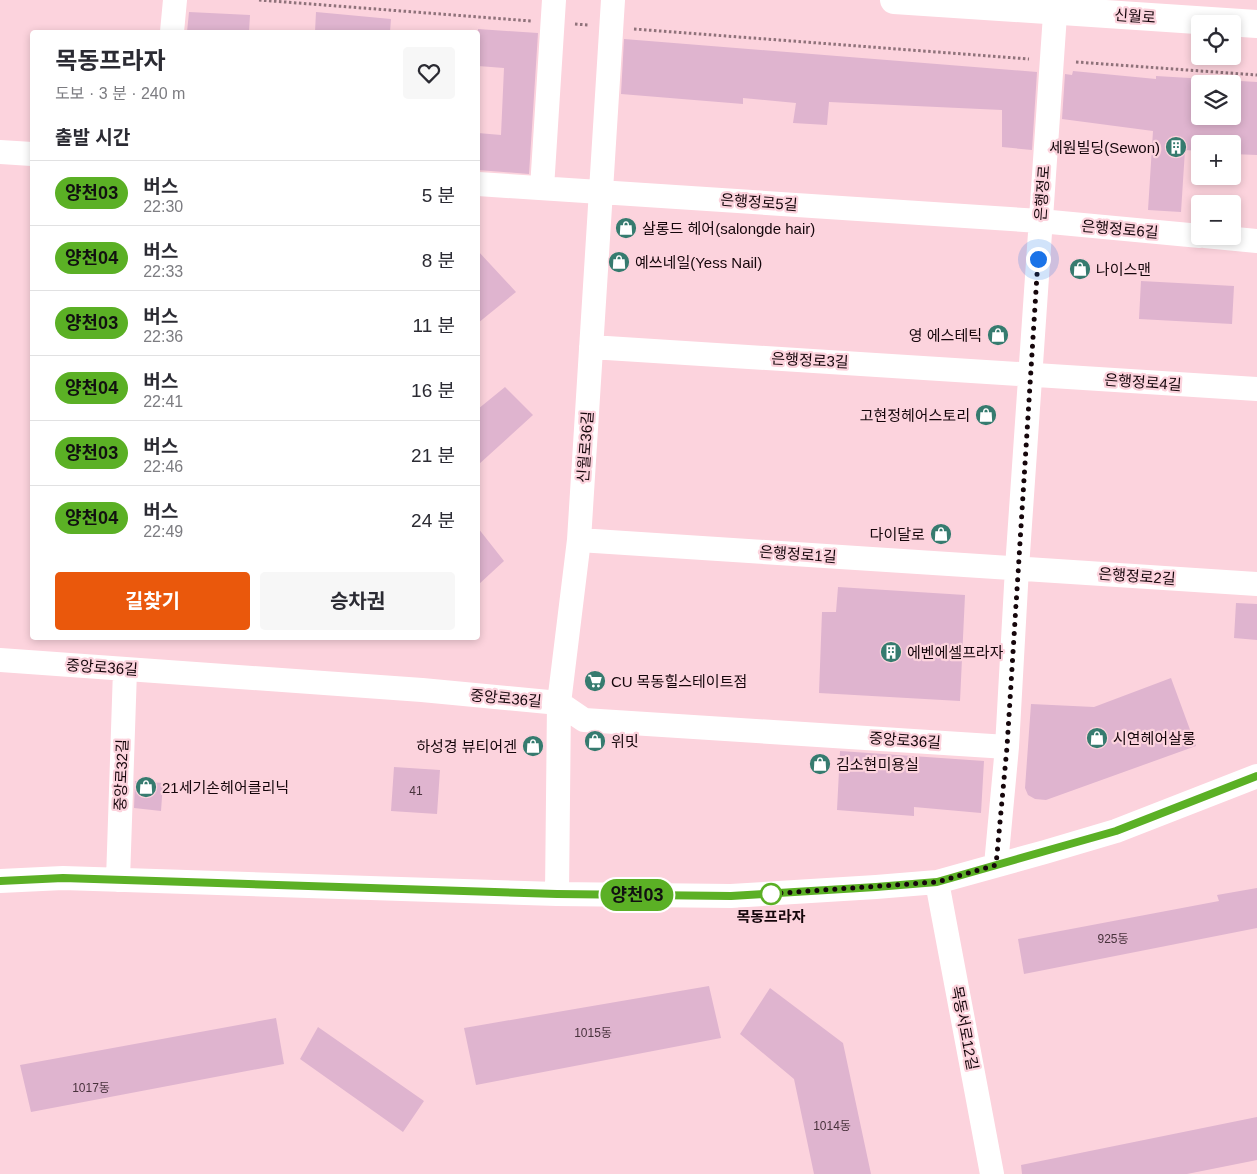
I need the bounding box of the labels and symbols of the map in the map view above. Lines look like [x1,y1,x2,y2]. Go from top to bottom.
street label: 신월로 [1114,6,1156,26]
building icon: 세원빌딩(Sewon) [1164,135,1188,159]
place label: 세원빌딩(Sewon) [1049,139,1160,156]
street label: 은행정로 [1032,165,1052,221]
street label: 은행정로5길 [720,191,798,213]
shop icon: 살롱드 헤어(salongde hair) [614,216,638,240]
street label: 은행정로6길 [1081,217,1159,241]
place label: 살롱드 헤어(salongde hair) [642,220,815,237]
your location [1026,247,1051,272]
shop icon: 예쓰네일(Yess Nail) [607,250,631,274]
place label: 예쓰네일(Yess Nail) [635,254,762,271]
shop icon: 나이스맨 [1068,257,1092,281]
place label: 나이스맨 [1096,261,1151,278]
shop icon: 영 에스테틱 [986,323,1010,347]
place label: 영 에스테틱 [909,327,982,344]
street label: 은행정로3길 [771,349,849,371]
street label: 은행정로4길 [1104,371,1182,393]
shop icon: 고현정헤어스토리 [974,403,998,427]
place label: 고현정헤어스토리 [860,407,970,424]
street label: 신월로36길 [574,411,596,483]
shop icon: 다이달로 [929,522,953,546]
place label: 다이달로 [870,526,925,543]
street label: 은행정로1길 [759,543,837,565]
street label: 은행정로2길 [1098,565,1176,587]
building icon: 에벤에셀프라자 [879,640,903,664]
place label: 에벤에셀프라자 [907,644,1004,661]
street label: 중앙로36길 [66,656,138,678]
supermarket icon: CU 목동힐스테이트점 [583,669,607,693]
place label: CU 목동힐스테이트점 [611,673,747,690]
street label: 중앙로36길 [469,686,543,710]
shop icon: 시연헤어살롱 [1085,726,1109,750]
shop icon: 위밋 [583,729,607,753]
street label: 중앙로36길 [869,729,941,751]
place label: 시연헤어살롱 [1113,730,1196,747]
place label: 위밋 [611,733,639,750]
shop icon: 하성경 뷰티어겐 [521,734,545,758]
place label: 하성경 뷰티어겐 [416,738,517,755]
street label: 중앙로32길 [111,739,131,811]
shop icon: 김소현미용실 [808,752,832,776]
place label: 김소현미용실 [836,756,919,773]
shop icon: 21세기손헤어클리닉 [134,775,158,799]
place label: 21세기손헤어클리닉 [162,779,289,796]
house number: 41 [409,784,423,798]
line badge: 양천03 [602,879,672,911]
marker: 목동프라자 [760,883,782,905]
place label: 목동프라자 [736,908,806,925]
house number: 925동 [1097,932,1129,946]
street label: 목동서로12길 [948,984,982,1072]
house number: 1015동 [574,1026,612,1040]
house number: 1017동 [72,1081,110,1095]
house number: 1014동 [813,1119,851,1133]

